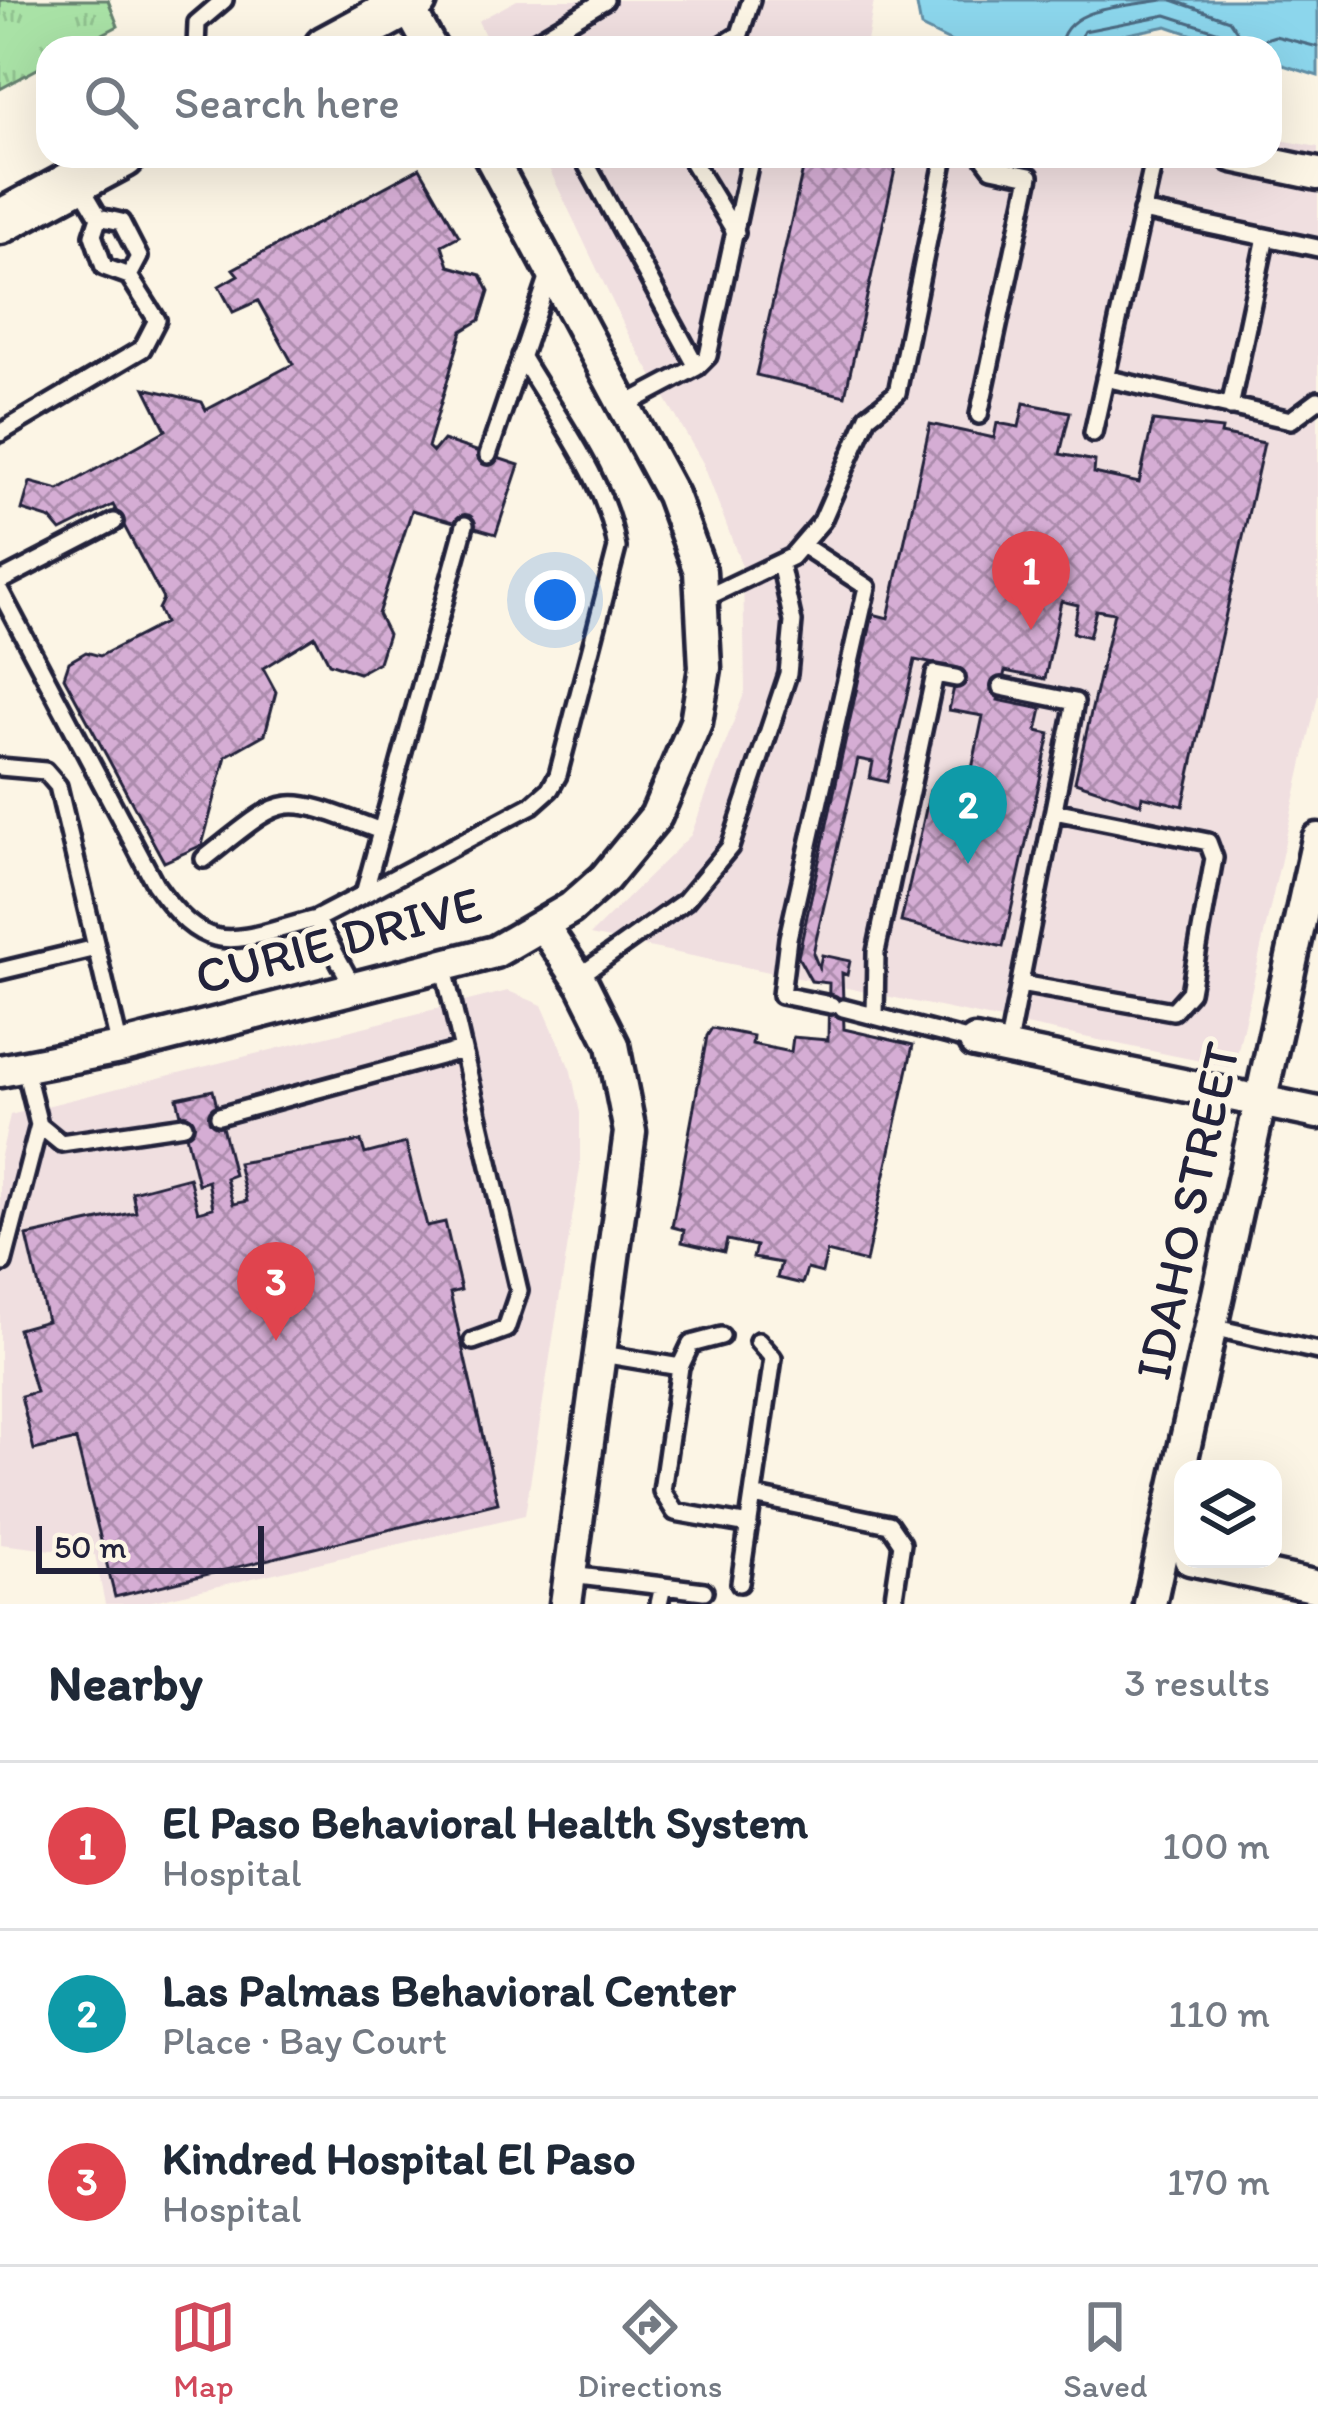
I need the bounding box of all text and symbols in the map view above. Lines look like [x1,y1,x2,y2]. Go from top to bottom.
search box [36,36,1282,168]
icon: search [78,69,144,135]
text: Search here [174,75,400,129]
pin: 1 [992,531,1070,630]
your location [525,570,585,630]
pin: 2 [929,765,1007,864]
street label: CURIE DRIVE [188,873,488,1007]
street label: IDAHO STREET [1121,1036,1253,1385]
pin: 3 [237,1242,315,1341]
map controls [1174,1460,1282,1568]
button: layers [1174,1460,1282,1568]
scale bar [36,1520,264,1573]
text: 50 m [54,1527,127,1566]
text: Nearby [48,1652,203,1713]
text: 3 results [1124,1659,1270,1706]
text: El Paso Behavioral Health System [162,1795,808,1849]
text: 1 [78,1822,96,1869]
text: 100 m [1162,1822,1270,1869]
text: Hospital [162,1849,301,1896]
text: Las Palmas Behavioral Center [162,1963,736,2017]
text: 2 [77,1990,97,2037]
text: 110 m [1168,1990,1270,2037]
text: Place · Bay Court [162,2017,447,2064]
text: Kindred Hospital El Paso [162,2131,636,2185]
text: 3 [76,2158,98,2205]
text: 170 m [1167,2158,1270,2205]
text: Hospital [162,2185,301,2232]
tab: Map [170,2294,236,2405]
tab: Directions [577,2294,722,2405]
tab: Saved [1063,2294,1148,2405]

